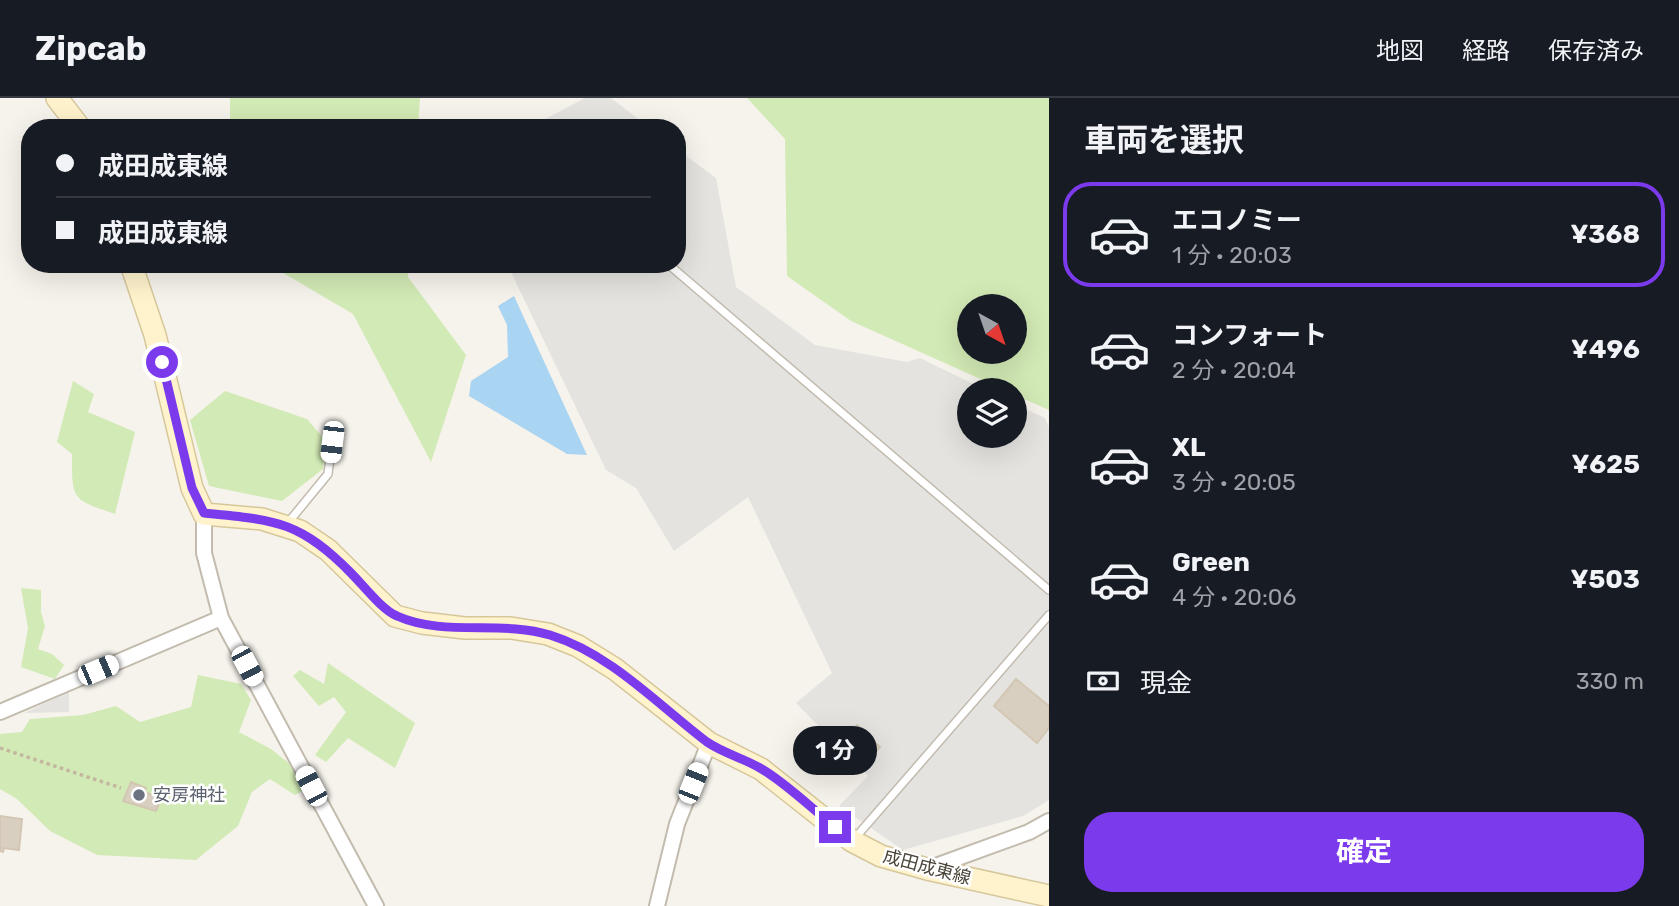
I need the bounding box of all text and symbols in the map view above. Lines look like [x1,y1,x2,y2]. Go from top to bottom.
text: Zipcab [35,29,146,68]
text: 地図 [1376,37,1424,65]
text: 経路 [1462,37,1510,65]
text: 保存済み [1548,37,1644,65]
text: 車両を選択 [1084,121,1244,159]
text: 成田成東線 [98,151,228,182]
icon: car [1088,203,1151,266]
text: エコノミー [1172,205,1302,236]
text: 成田成東線 [98,218,228,249]
text: ¥368 [1570,219,1640,250]
text: 1 分 · 20:03 [1172,241,1292,269]
north arrow [957,294,1027,364]
map controls [957,294,1027,448]
icon: car [1088,318,1151,381]
text: コンフォート [1172,320,1327,351]
text: ¥496 [1571,334,1640,365]
route start [146,346,178,378]
text: 2 分 · 20:04 [1172,356,1296,384]
button: layers [957,378,1027,448]
car [320,420,345,464]
text: XL [1172,432,1205,463]
icon: car [1088,433,1151,496]
text: ¥625 [1571,449,1640,480]
text: 3 分 · 20:05 [1172,468,1296,496]
text: Green [1172,547,1250,578]
icon: car [1088,548,1151,611]
text: ¥503 [1570,564,1640,595]
text: 4 分 · 20:06 [1172,583,1296,611]
car [228,643,267,689]
car [75,652,122,688]
icon: cash [1084,662,1122,700]
text: 330 m [1576,667,1644,695]
text: 現金 [1140,668,1192,699]
callout: 1 分 [793,726,877,774]
text: 1 分 [815,736,855,764]
car [676,760,711,806]
car [292,763,331,809]
place label: 安房神社 [153,784,225,806]
marker: 安房神社 [131,787,147,803]
route end [819,811,851,843]
button: 確定 [1084,812,1644,892]
street label: 成田成東線 [881,845,973,889]

